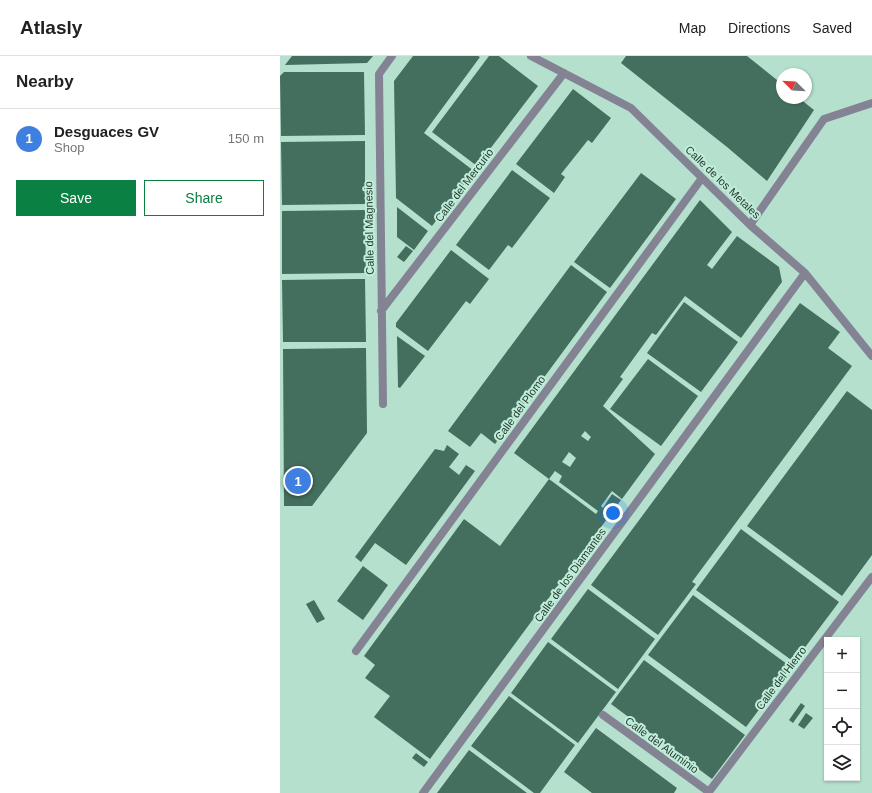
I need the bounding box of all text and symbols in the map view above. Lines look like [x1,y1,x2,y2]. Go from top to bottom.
text: Atlasly [20,17,82,38]
text: Map [679,20,706,36]
text: Directions [728,20,790,36]
text: Saved [812,20,852,36]
north arrow [776,68,812,104]
text: Nearby [16,72,74,91]
text: Desguaces GV [54,123,159,140]
text: 1 [25,131,33,146]
text: 150 m [228,131,264,146]
text: Shop [54,140,84,155]
street label: Calle de los Metales [683,143,763,221]
street label: Calle del Mercurio [433,146,495,224]
button: Save [16,180,136,216]
button: Share [144,180,264,216]
street label: Calle del Magnesio [362,181,376,275]
street label: Calle del Plomo [493,373,547,443]
pin: 1 [285,466,311,496]
your location [603,503,623,523]
street label: Calle de los Diamantes [532,525,608,624]
map controls [824,637,860,781]
button: + [824,637,860,673]
street label: Calle del Hierro [753,644,809,712]
button: − [824,673,860,709]
button: locate [824,709,860,745]
street label: Calle del Aluminio [623,714,701,776]
button: layers [824,745,860,781]

